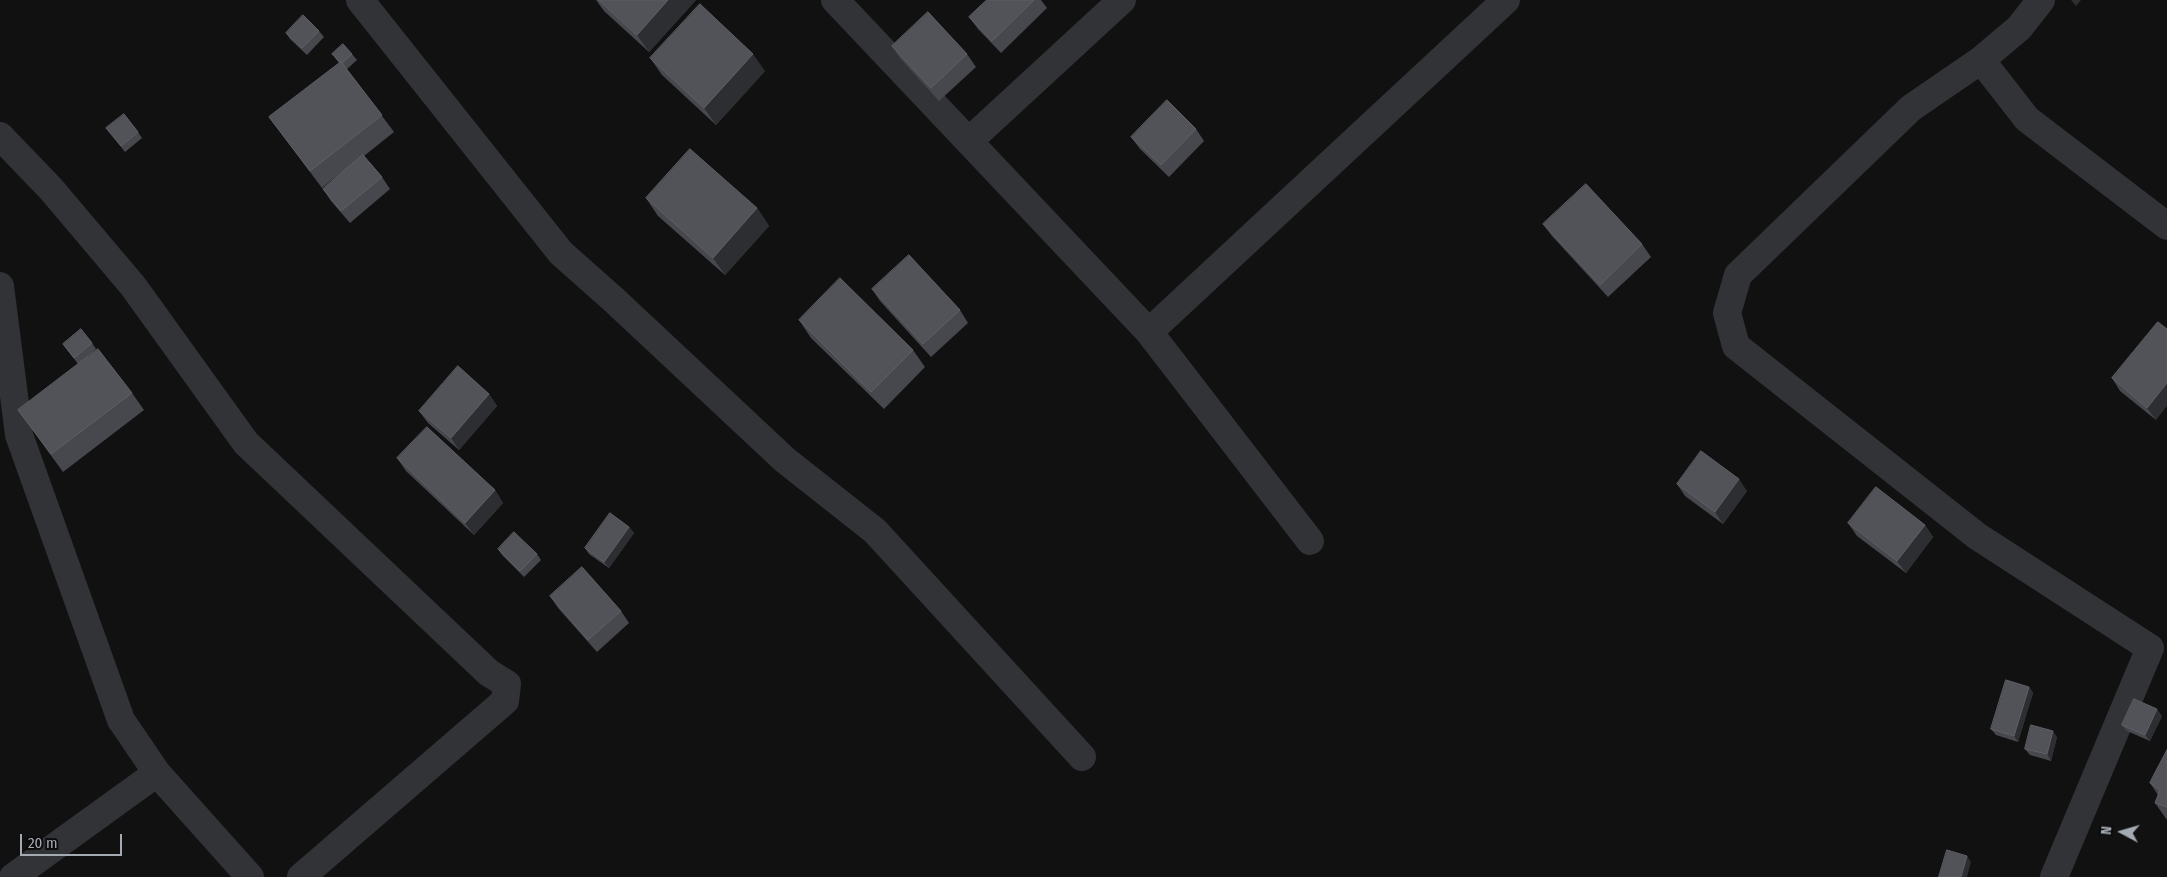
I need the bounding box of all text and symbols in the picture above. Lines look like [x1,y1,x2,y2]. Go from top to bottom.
north arrow [2097,807,2147,857]
scale bar [22,824,125,856]
text: N [2098,825,2115,835]
text: 20 m [28,834,58,852]

